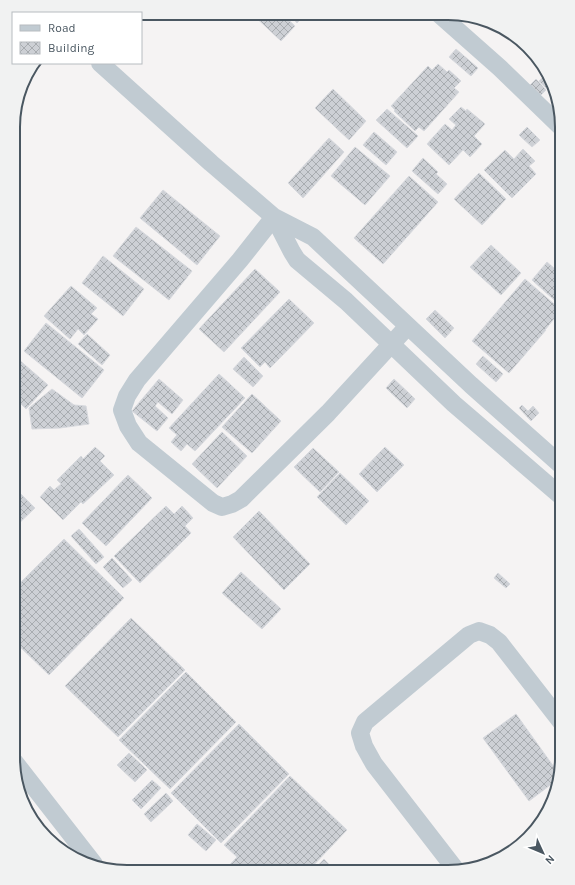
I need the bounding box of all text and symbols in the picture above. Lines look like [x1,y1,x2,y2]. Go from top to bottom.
legend [12,12,142,64]
text: Road [48,21,76,35]
text: Building [48,41,95,55]
north arrow [523,833,563,873]
text: N [542,852,557,867]

